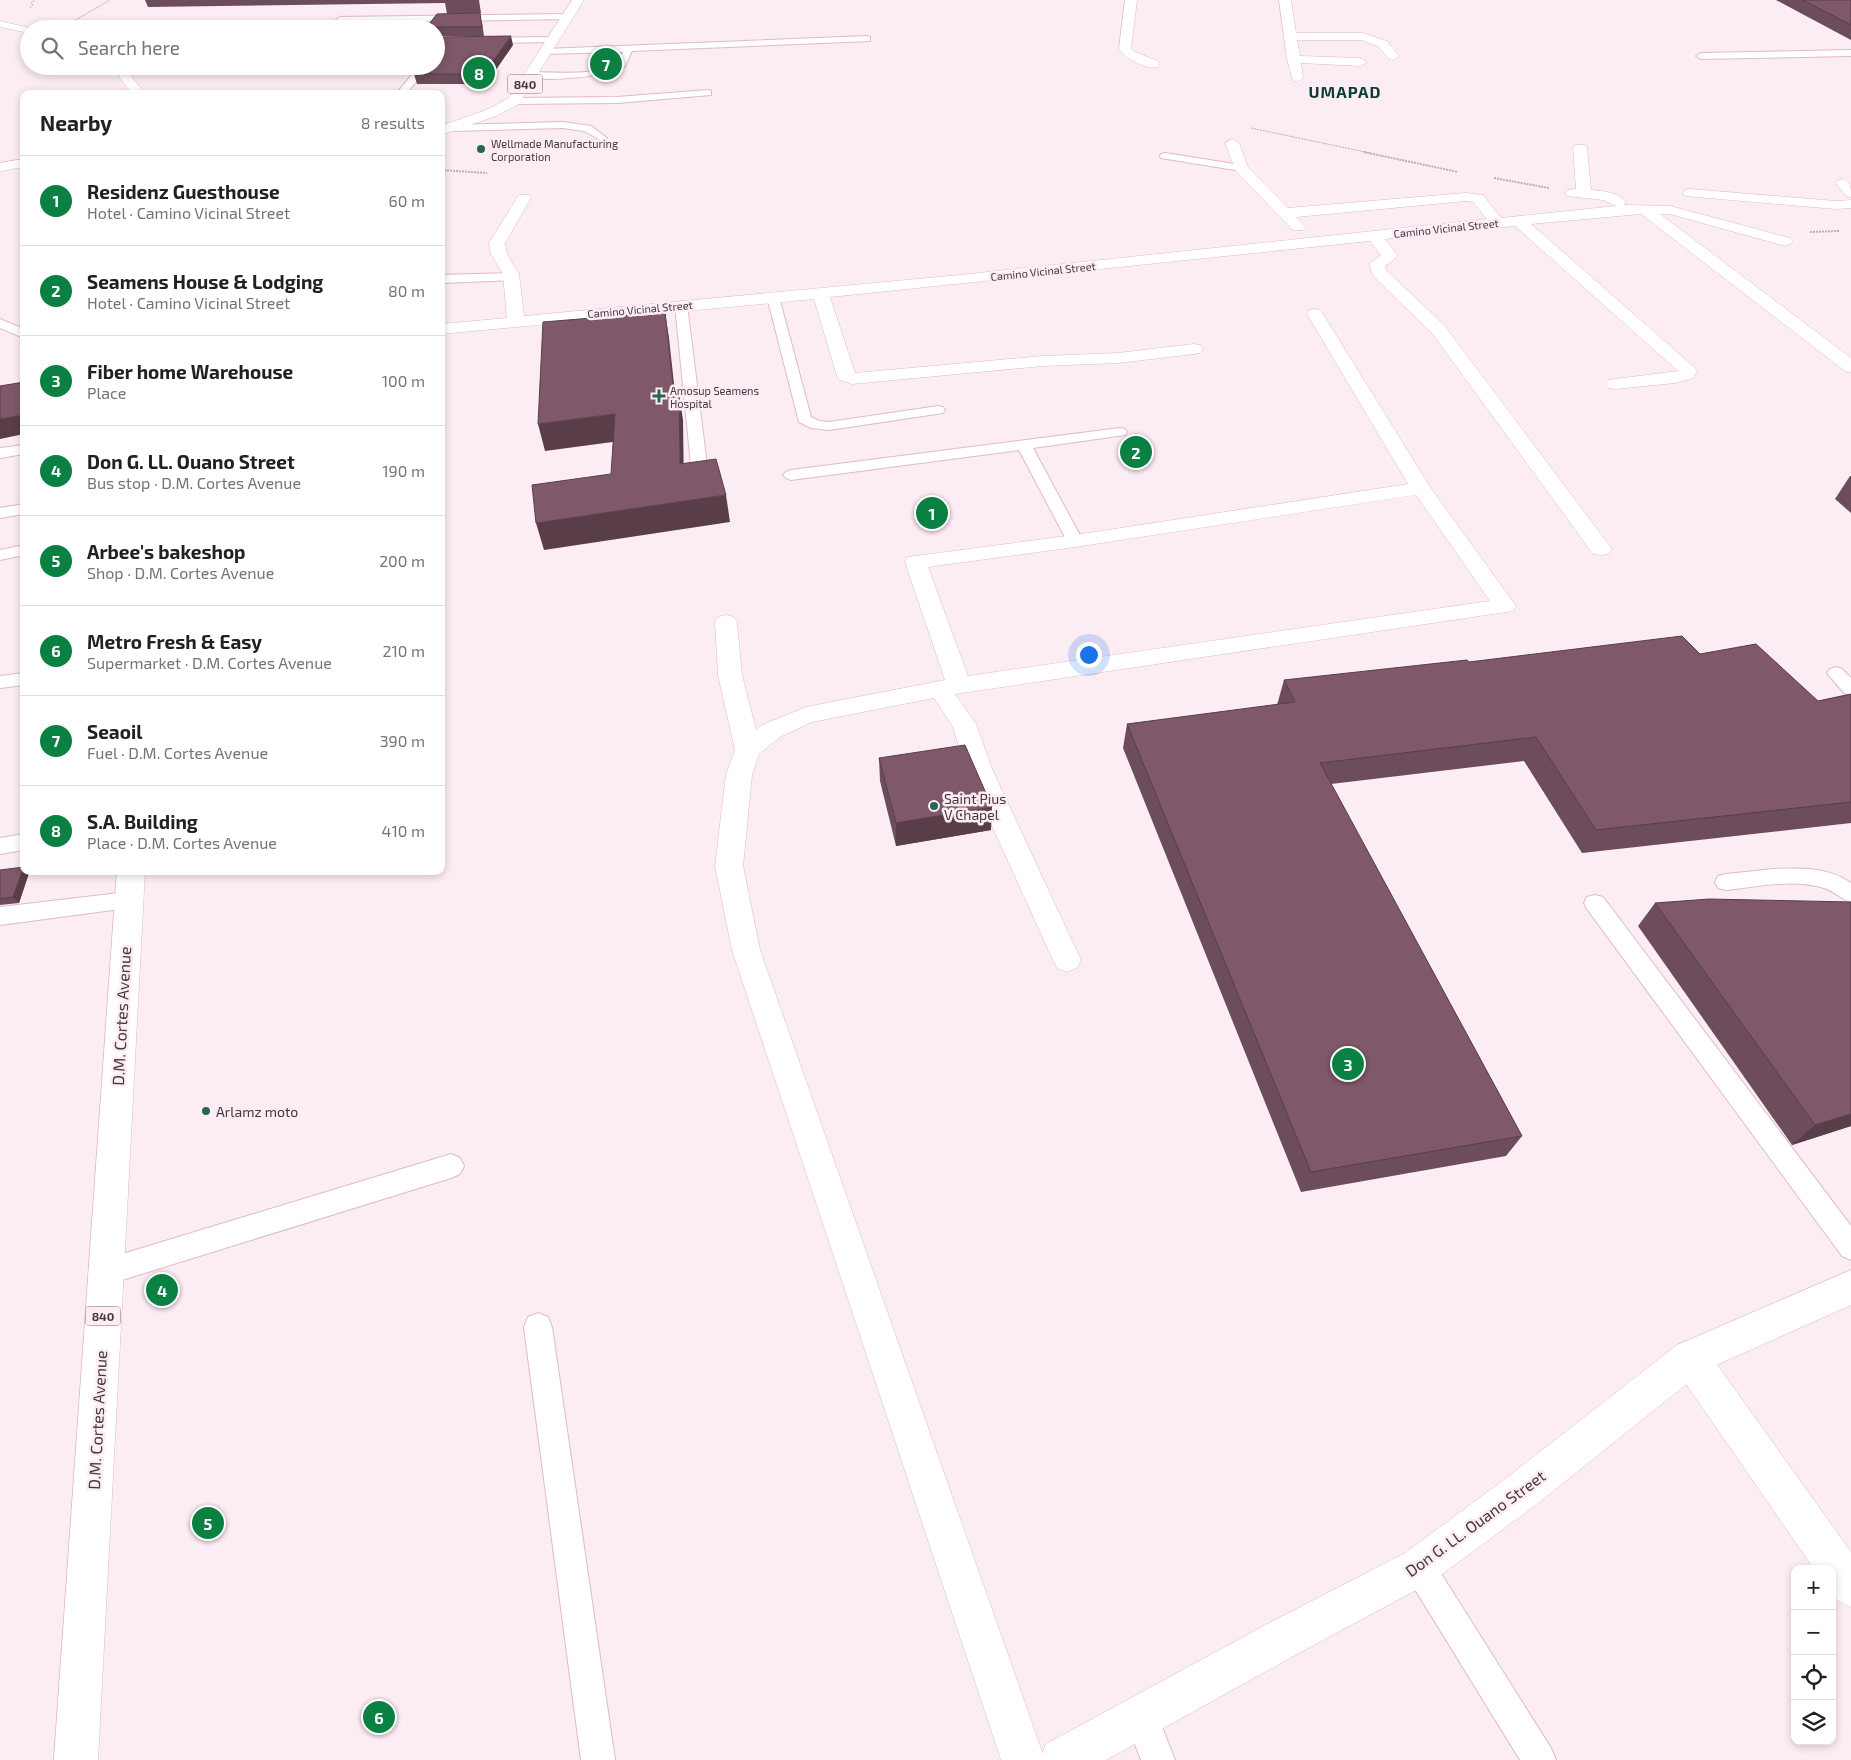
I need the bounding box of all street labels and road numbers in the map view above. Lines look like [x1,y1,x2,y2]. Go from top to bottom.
road number: 840 [508,74,542,94]
street label: Camino Vicinal Street [1393,216,1499,240]
street label: Camino Vicinal Street [990,259,1096,283]
street label: Camino Vicinal Street [587,298,693,320]
street label: D.M. Cortes Avenue [108,946,134,1086]
road number: 840 [86,1306,120,1325]
street label: D.M. Cortes Avenue [84,1350,110,1490]
street label: Don G. LL. Ouano Street [1401,1466,1549,1580]

